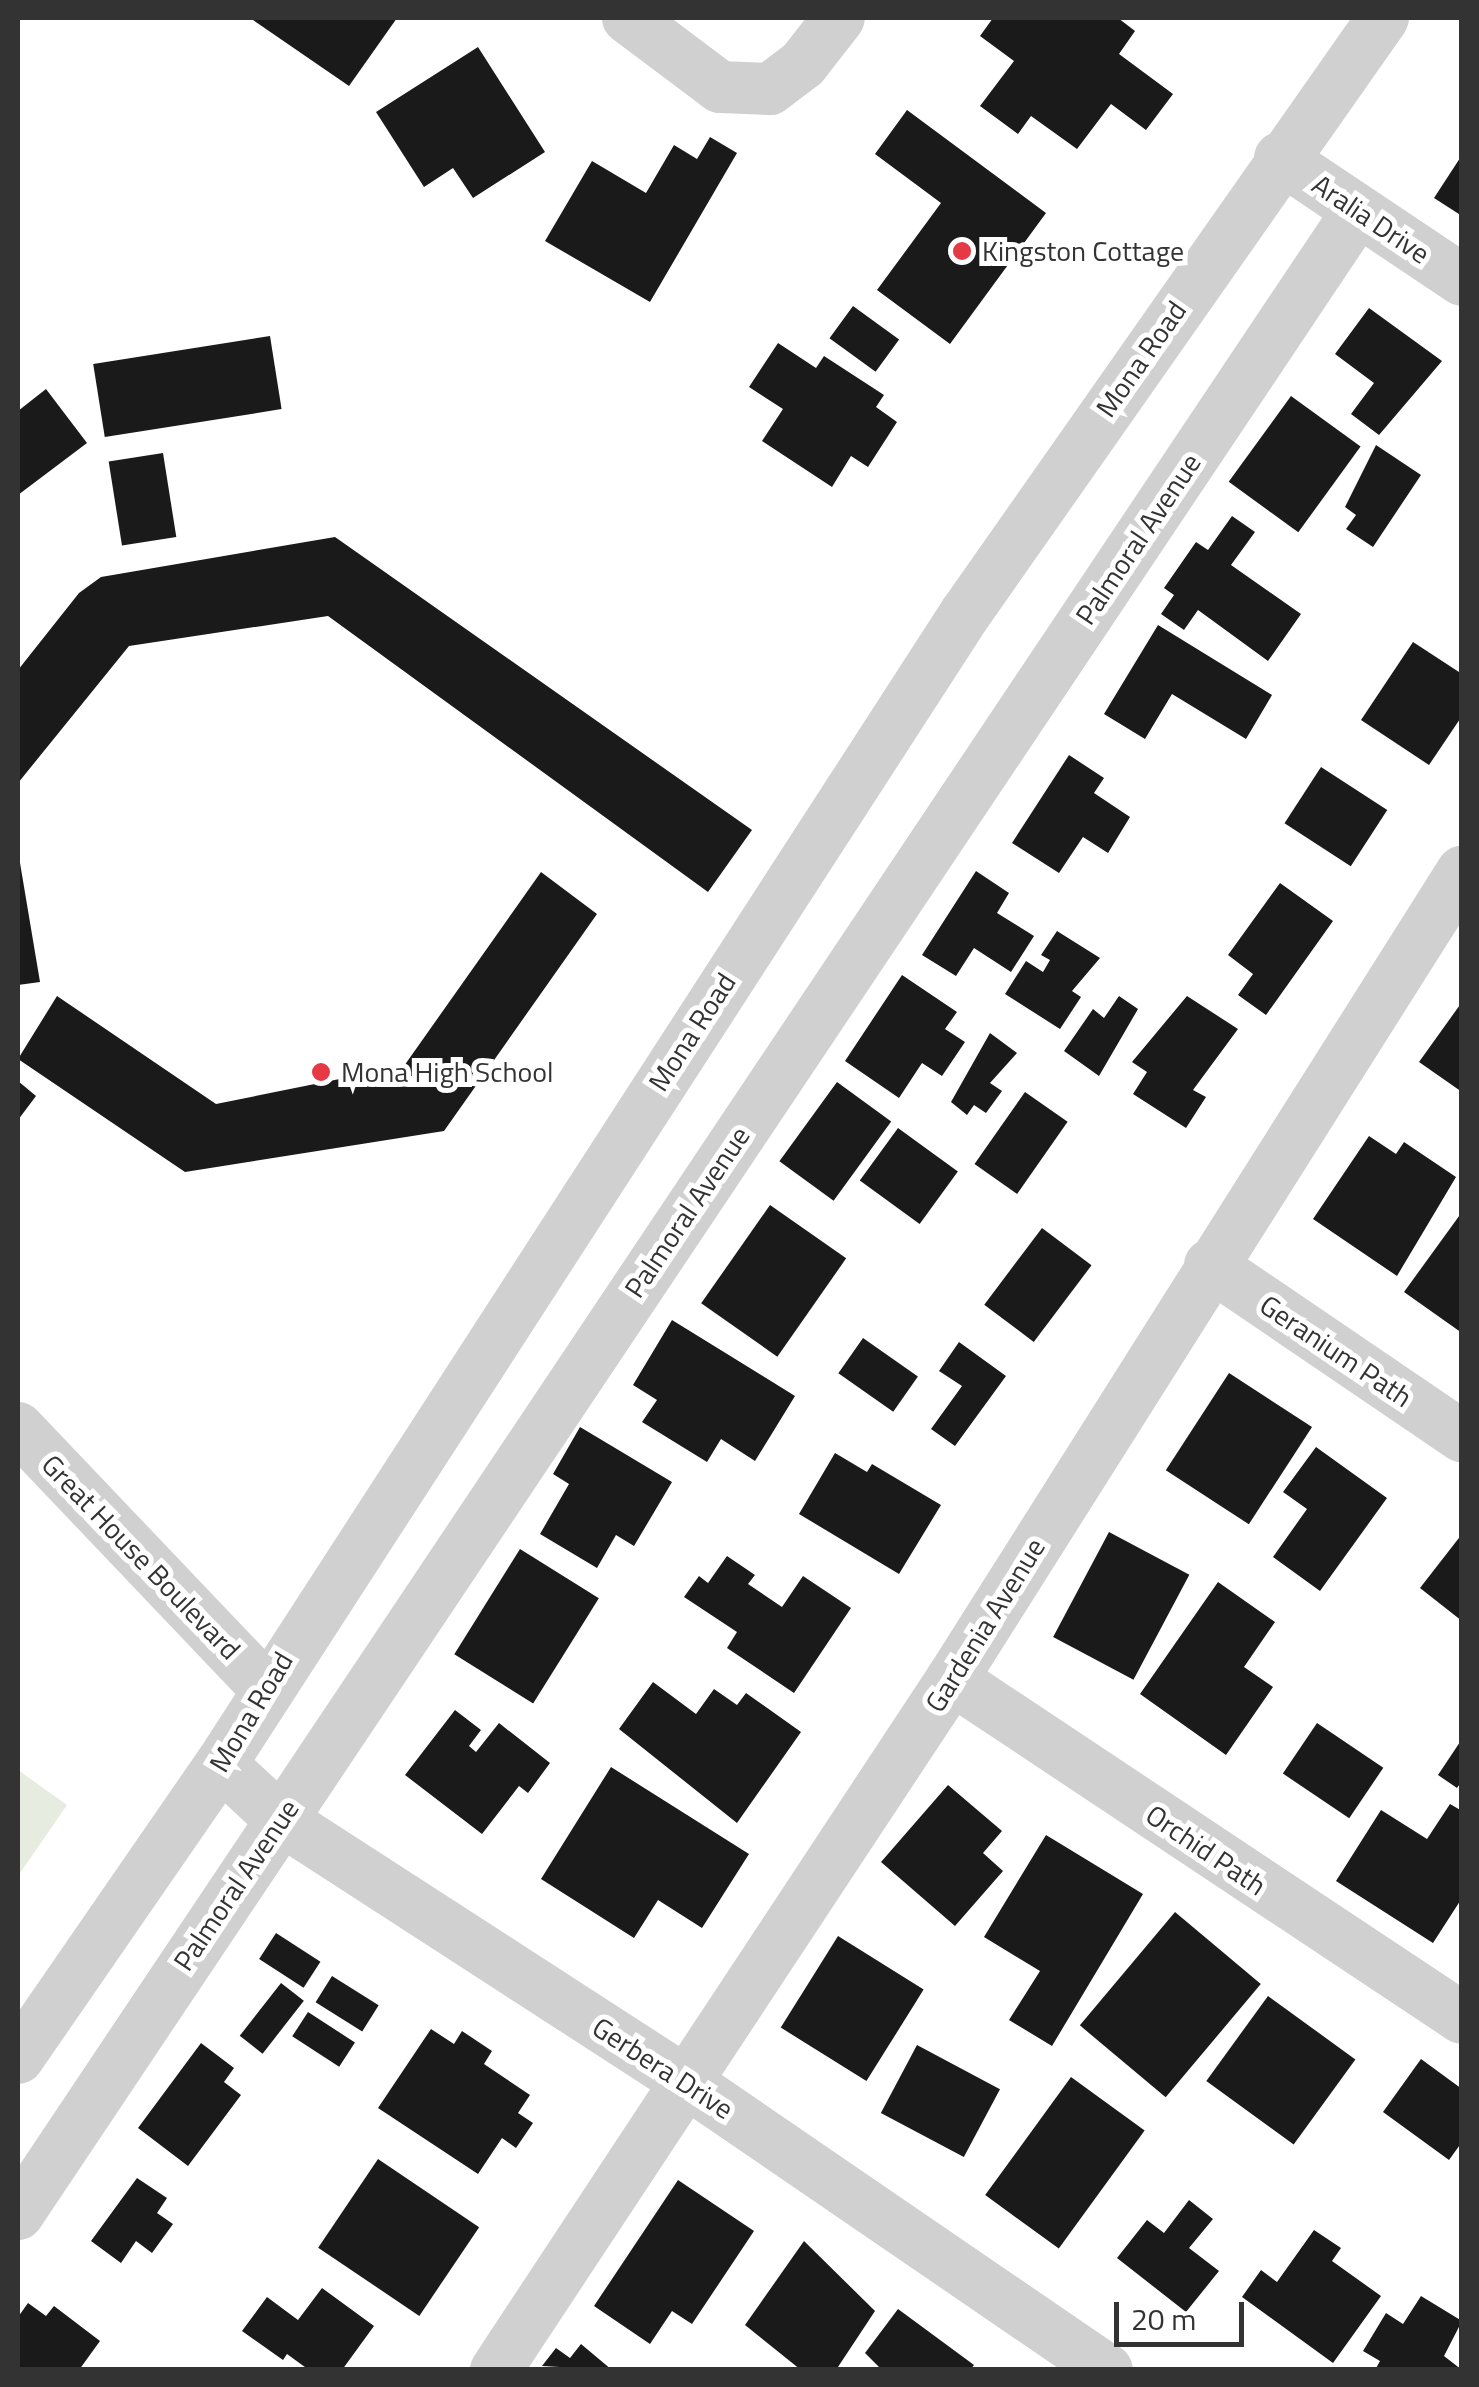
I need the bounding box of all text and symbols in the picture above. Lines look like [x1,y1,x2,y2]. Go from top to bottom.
street label: Aralia Drive [1306,167,1436,271]
place label: Kingston Cottage [982,234,1184,268]
marker: Kingston Cottage [951,240,973,262]
street label: Mona Road [1089,294,1193,424]
street label: Palmoral Avenue [1068,447,1208,631]
street label: Mona Road [641,967,743,1097]
place label: Mona High School [341,1055,553,1089]
marker: Mona High School [310,1061,332,1083]
street label: Palmoral Avenue [617,1120,757,1304]
street label: Geranium Path [1254,1288,1418,1414]
street label: Great House Boulevard [35,1448,247,1666]
street label: Gardenia Avenue [918,1532,1052,1718]
street label: Mona Road [202,1646,300,1778]
street label: Palmoral Avenue [166,1793,306,1977]
street label: Orchid Path [1140,1798,1272,1902]
street label: Gerbera Drive [586,2010,740,2126]
scale bar [1119,2282,1249,2344]
text: 20 m [1131,2296,1196,2342]

